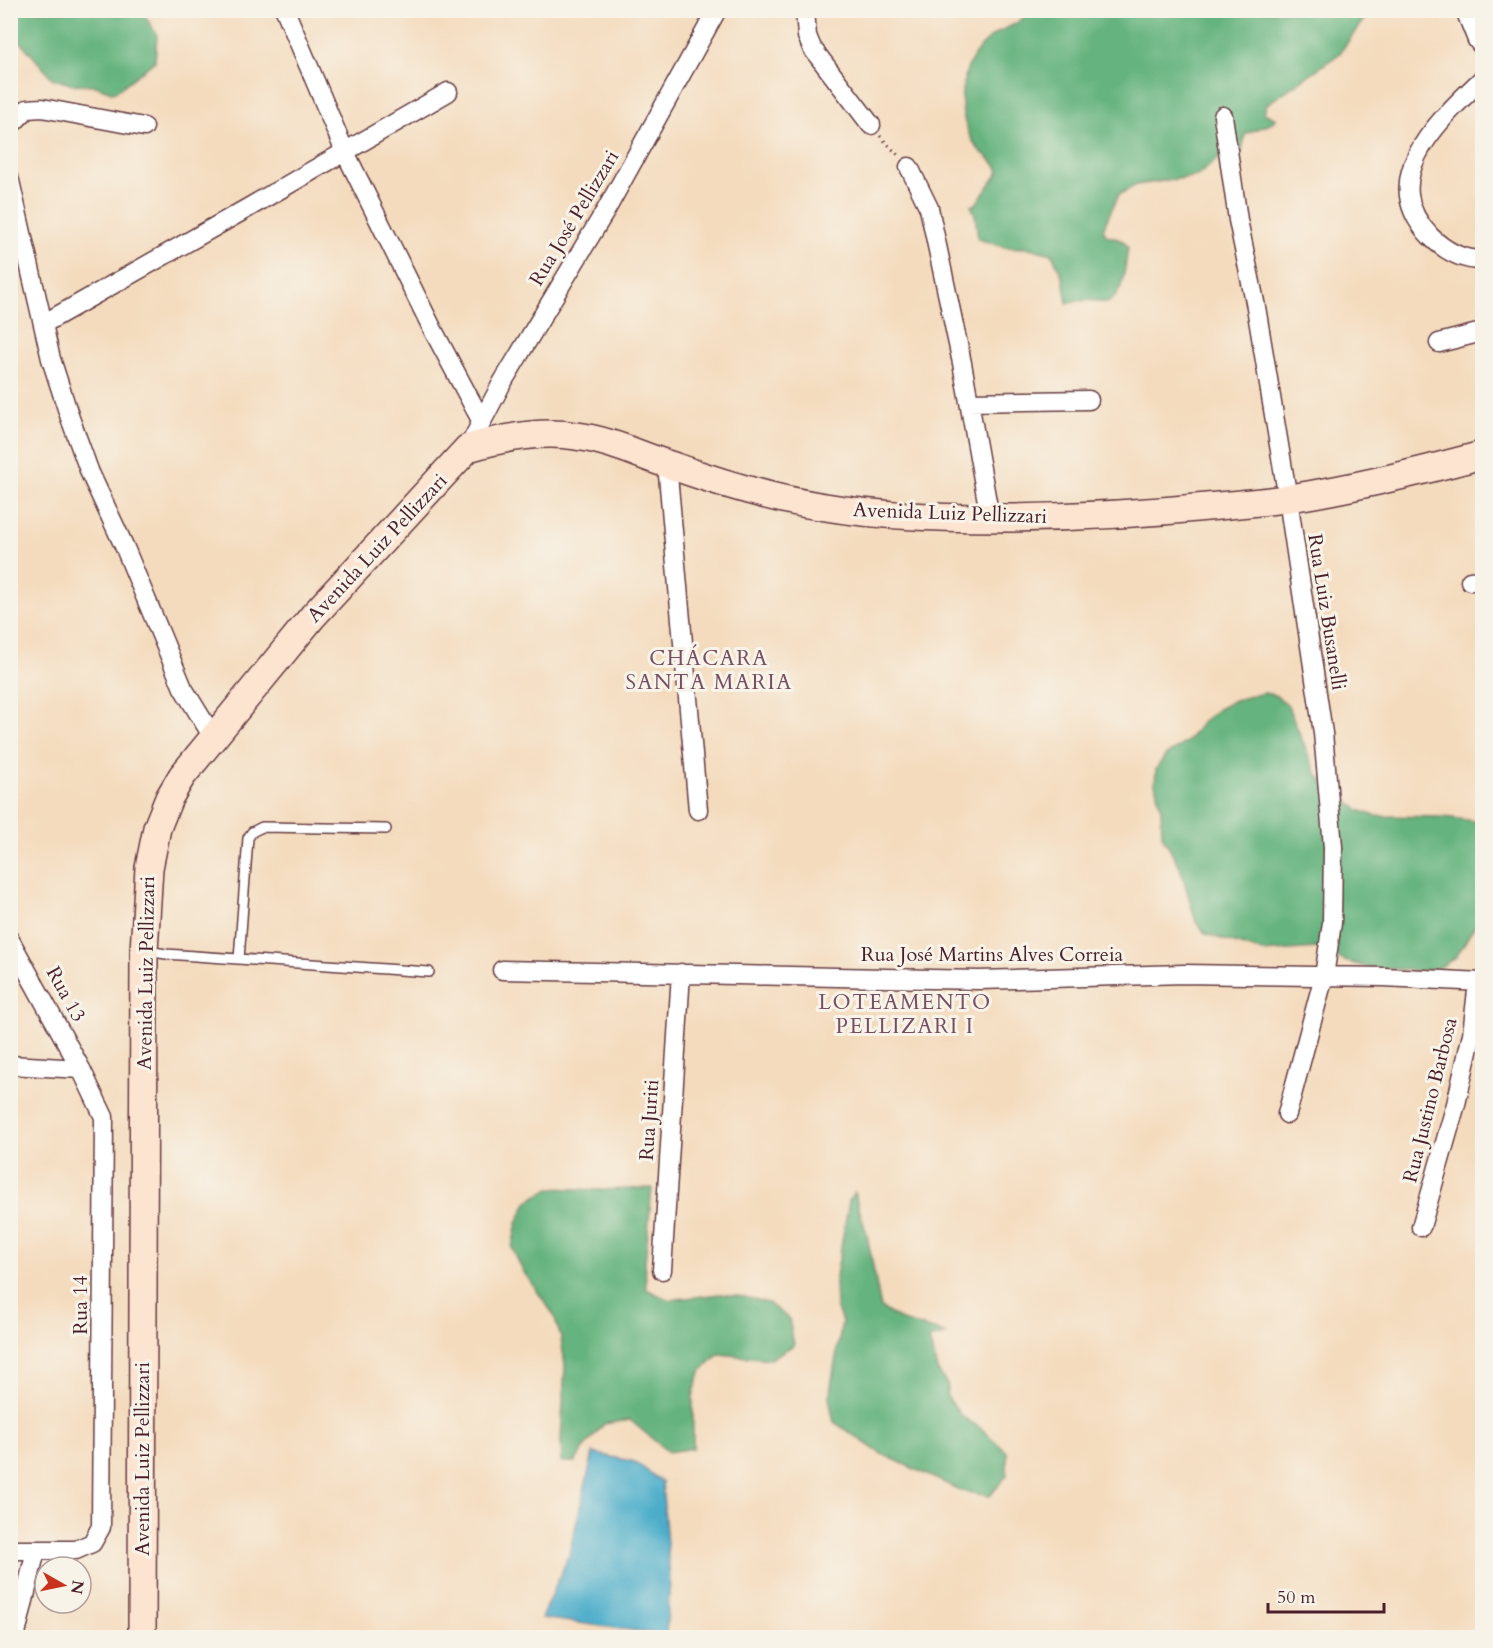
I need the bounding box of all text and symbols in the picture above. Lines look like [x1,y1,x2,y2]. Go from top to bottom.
street label: Rua José Pellizzari [523,145,625,291]
street label: Avenida Luiz Pellizzari [301,467,453,628]
street label: Avenida Luiz Pellizzari [852,496,1048,530]
street label: Rua Luiz Busanelli [1301,532,1353,693]
district label: CHÁCARA SANTA MARIA [625,644,793,697]
street label: Avenida Luiz Pellizzari [131,875,161,1070]
street label: Rua José Martins Alves Correia [861,941,1124,968]
street label: Rua 13 [40,962,92,1026]
district label: LOTEAMENTO PELLIZARI I [818,988,992,1041]
street label: Rua Justino Barbosa [1396,1014,1464,1185]
street label: Rua Juriti [633,1078,665,1162]
street label: Rua 14 [67,1275,94,1335]
street label: Avenida Luiz Pellizzari [129,1362,156,1556]
north arrow [33,1555,93,1615]
scale bar [1268,1576,1384,1614]
text: N [65,1579,89,1596]
text: 50 m [1277,1585,1316,1610]

